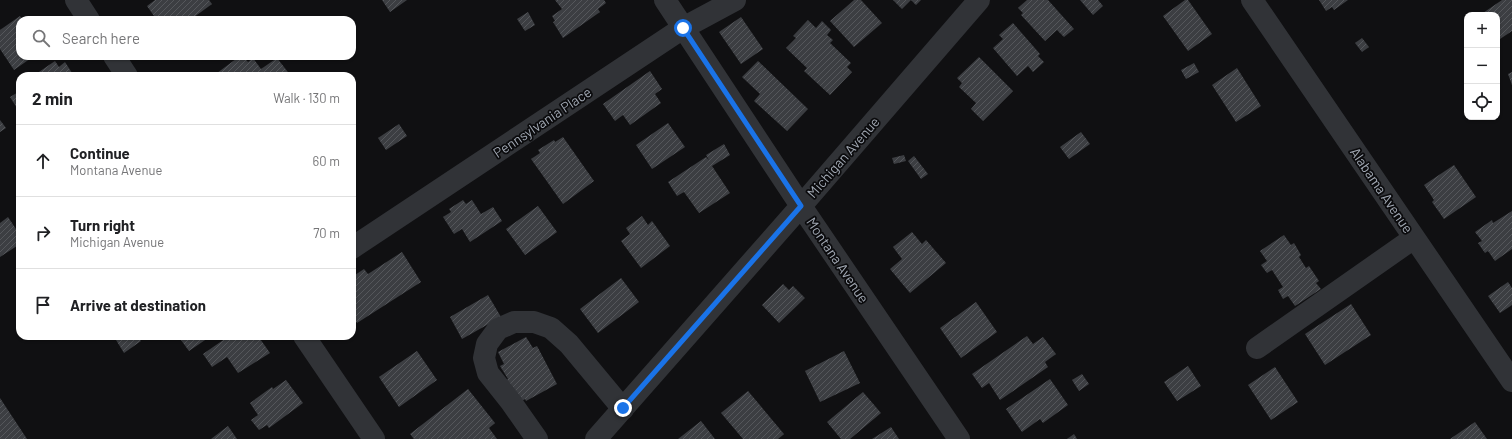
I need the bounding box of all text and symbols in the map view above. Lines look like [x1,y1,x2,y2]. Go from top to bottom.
map controls [1464,12,1500,120]
button: + [1464,12,1500,48]
search box [16,16,356,60]
route start [674,19,692,37]
icon: search [30,27,52,49]
text: Search here [62,29,140,47]
button: − [1464,48,1500,84]
street label: Pennsylvania Place [490,83,594,161]
button: locate [1464,84,1500,120]
text: 2 min [32,88,73,108]
text: Walk · 130 m [273,90,340,106]
street label: Michigan Avenue [803,113,883,201]
text: Continue [70,144,130,162]
street label: Alabama Avenue [1347,144,1417,236]
icon: ahead [32,150,54,172]
text: 60 m [313,153,340,169]
text: Montana Avenue [70,162,162,178]
street label: Montana Avenue [803,214,873,306]
text: Turn right [70,216,135,234]
icon: right [32,222,54,244]
text: 70 m [313,225,340,241]
text: Michigan Avenue [70,234,164,250]
icon: arrive [32,294,54,316]
text: Arrive at destination [70,296,206,314]
route end [614,399,632,417]

